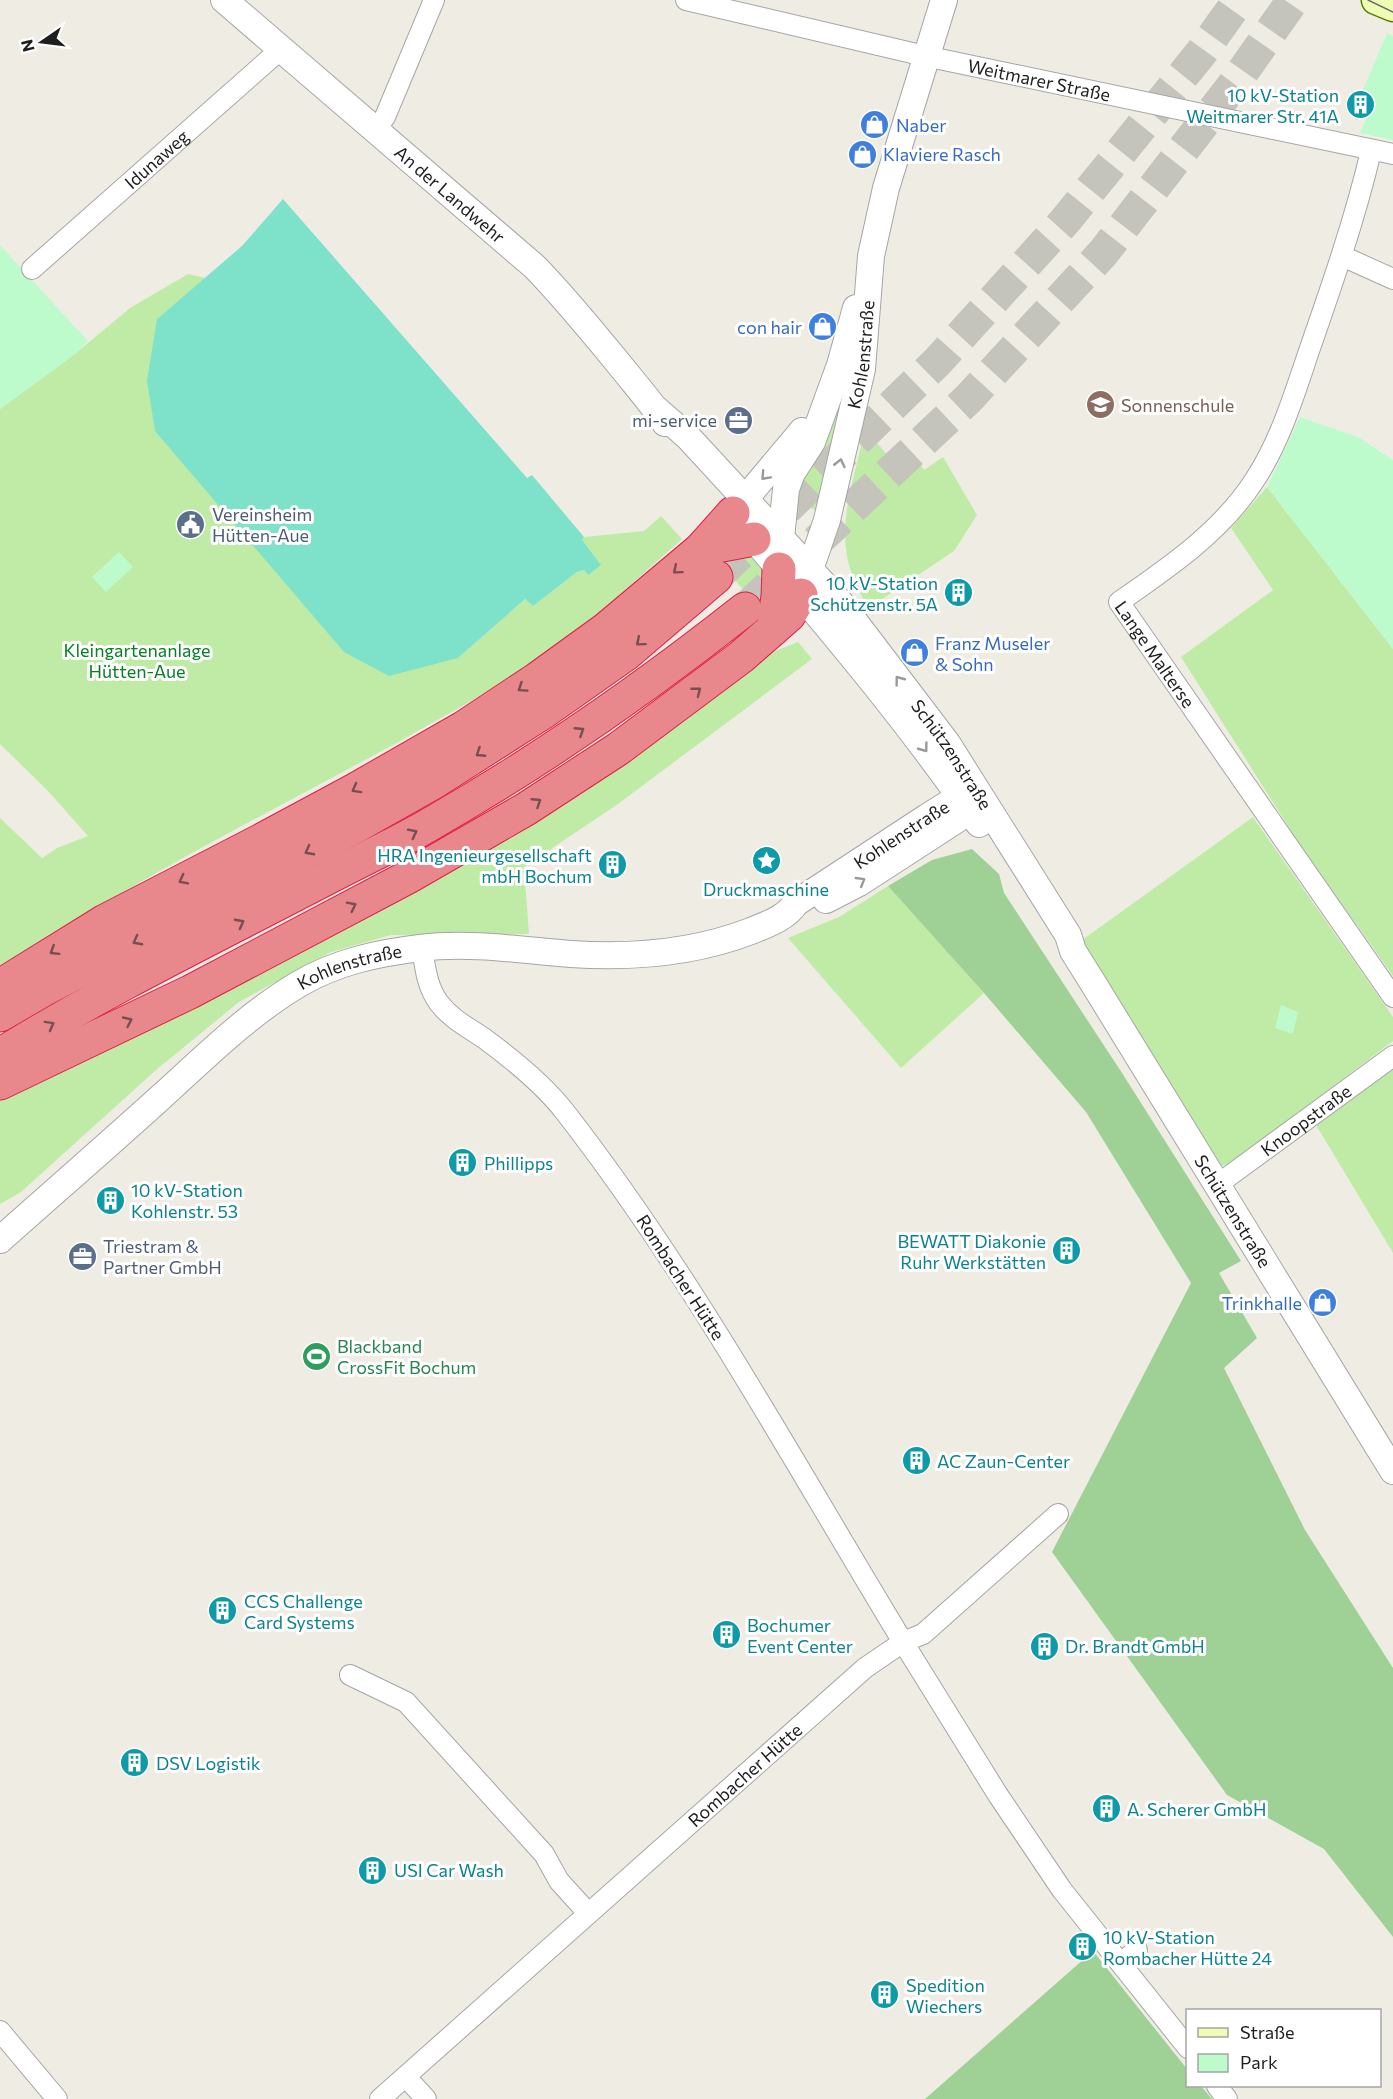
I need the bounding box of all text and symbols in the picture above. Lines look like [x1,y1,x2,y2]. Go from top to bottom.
north arrow [12,12,72,72]
text: N [16,38,38,54]
street label: Weitmarer Straße [966,54,1112,106]
place label: 10 kV-Station Weitmarer Str. 41A [1186,84,1339,127]
building icon: 10 kV-Station Weitmarer Str. 41A [1344,89,1376,121]
shop icon: Naber [859,109,891,141]
place label: Naber [896,114,946,136]
street label: Idunaweg [120,125,193,193]
shop icon: Klaviere Rasch [846,138,878,170]
street label: An der Landwehr [390,141,510,248]
place label: Klaviere Rasch [883,143,1001,165]
street label: Kohlenstraße [842,299,878,411]
shop icon: con hair [807,311,839,343]
place label: con hair [737,316,802,338]
school or university icon: Sonnenschule [1084,389,1116,421]
place label: Sonnenschule [1121,394,1234,416]
office icon: mi-service [722,404,754,436]
place label: mi-service [632,409,717,431]
one-way arrow [833,459,846,469]
one-way arrow [761,469,772,479]
place label: Vereinsheim Hütten-Aue [212,503,312,546]
public building icon: Vereinsheim Hütten-Aue [175,508,207,540]
one-way arrow [673,563,684,574]
place label: 10 kV-Station Schützenstr. 5A [810,572,938,615]
building icon: 10 kV-Station Schützenstr. 5A [943,577,975,609]
street label: Lange Malterse [1111,597,1200,712]
place label: Franz Museler & Sohn [935,632,1050,675]
one-way arrow [636,635,647,646]
shop icon: Franz Museler & Sohn [898,637,930,669]
park label: Kleingartenanlage Hütten-Aue [63,639,211,682]
one-way arrow [895,676,906,687]
one-way arrow [518,681,529,692]
one-way arrow [691,687,702,698]
street label: Schützenstraße [907,695,997,813]
one-way arrow [573,727,584,738]
one-way arrow [917,741,928,752]
one-way arrow [475,746,486,757]
one-way arrow [351,782,362,793]
street label: Kohlenstraße [849,795,953,873]
one-way arrow [531,797,541,809]
one-way arrow [407,829,418,840]
one-way arrow [305,843,316,855]
place label: HRA Ingenieurgesellschaft mbH Bochum [377,844,592,887]
place icon: Druckmaschine [750,844,782,876]
building icon: HRA Ingenieurgesellschaft mbH Bochum [597,849,629,881]
one-way arrow [179,873,189,884]
one-way arrow [855,877,865,889]
place label: Druckmaschine [703,878,829,900]
one-way arrow [346,902,356,913]
one-way arrow [234,919,245,930]
one-way arrow [132,934,143,945]
street label: Kohlenstraße [293,940,403,994]
one-way arrow [50,944,61,955]
one-way arrow [122,1016,133,1028]
one-way arrow [44,1021,54,1032]
street label: Knoopstraße [1256,1080,1355,1160]
building icon: Phillipps [447,1147,479,1179]
street label: Schützenstraße [1190,1151,1276,1272]
place label: Phillipps [484,1152,553,1174]
place label: 10 kV-Station Kohlenstr. 53 [131,1179,243,1222]
building icon: 10 kV-Station Kohlenstr. 53 [94,1184,126,1216]
street label: Rombacher Hütte [632,1210,730,1344]
place label: BEWATT Diakonie Ruhr Werkstätten [897,1230,1046,1273]
place label: Triestram & Partner GmbH [103,1235,222,1278]
building icon: BEWATT Diakonie Ruhr Werkstätten [1051,1235,1083,1267]
office icon: Triestram & Partner GmbH [66,1240,98,1272]
shop icon: Trinkhalle [1307,1287,1339,1319]
place label: Trinkhalle [1222,1292,1302,1314]
place label: Blackband CrossFit Bochum [337,1335,476,1378]
sports icon: Blackband CrossFit Bochum [300,1340,332,1372]
building icon: AC Zaun-Center [900,1445,932,1477]
place label: AC Zaun-Center [937,1450,1070,1472]
place label: CCS Challenge Card Systems [244,1590,363,1633]
building icon: CCS Challenge Card Systems [207,1595,239,1627]
place label: Bochumer Event Center [747,1614,853,1657]
building icon: Bochumer Event Center [710,1619,742,1651]
building icon: Dr. Brandt GmbH [1028,1630,1060,1662]
place label: Dr. Brandt GmbH [1065,1635,1205,1657]
street label: Rombacher Hütte [683,1718,806,1831]
building icon: DSV Logistik [119,1747,151,1779]
place label: DSV Logistik [156,1752,261,1774]
building icon: A. Scherer GmbH [1090,1793,1122,1825]
place label: A. Scherer GmbH [1127,1798,1266,1820]
building icon: USI Car Wash [357,1854,389,1886]
place label: USI Car Wash [394,1859,504,1881]
place label: 10 kV-Station Rombacher Hütte 24 [1103,1926,1272,1969]
building icon: 10 kV-Station Rombacher Hütte 24 [1066,1931,1098,1963]
place label: Spedition Wiechers [906,1974,985,2017]
building icon: Spedition Wiechers [869,1979,901,2011]
legend [1186,2009,1381,2087]
text: Straße [1240,2021,1295,2043]
text: Park [1240,2051,1278,2073]

